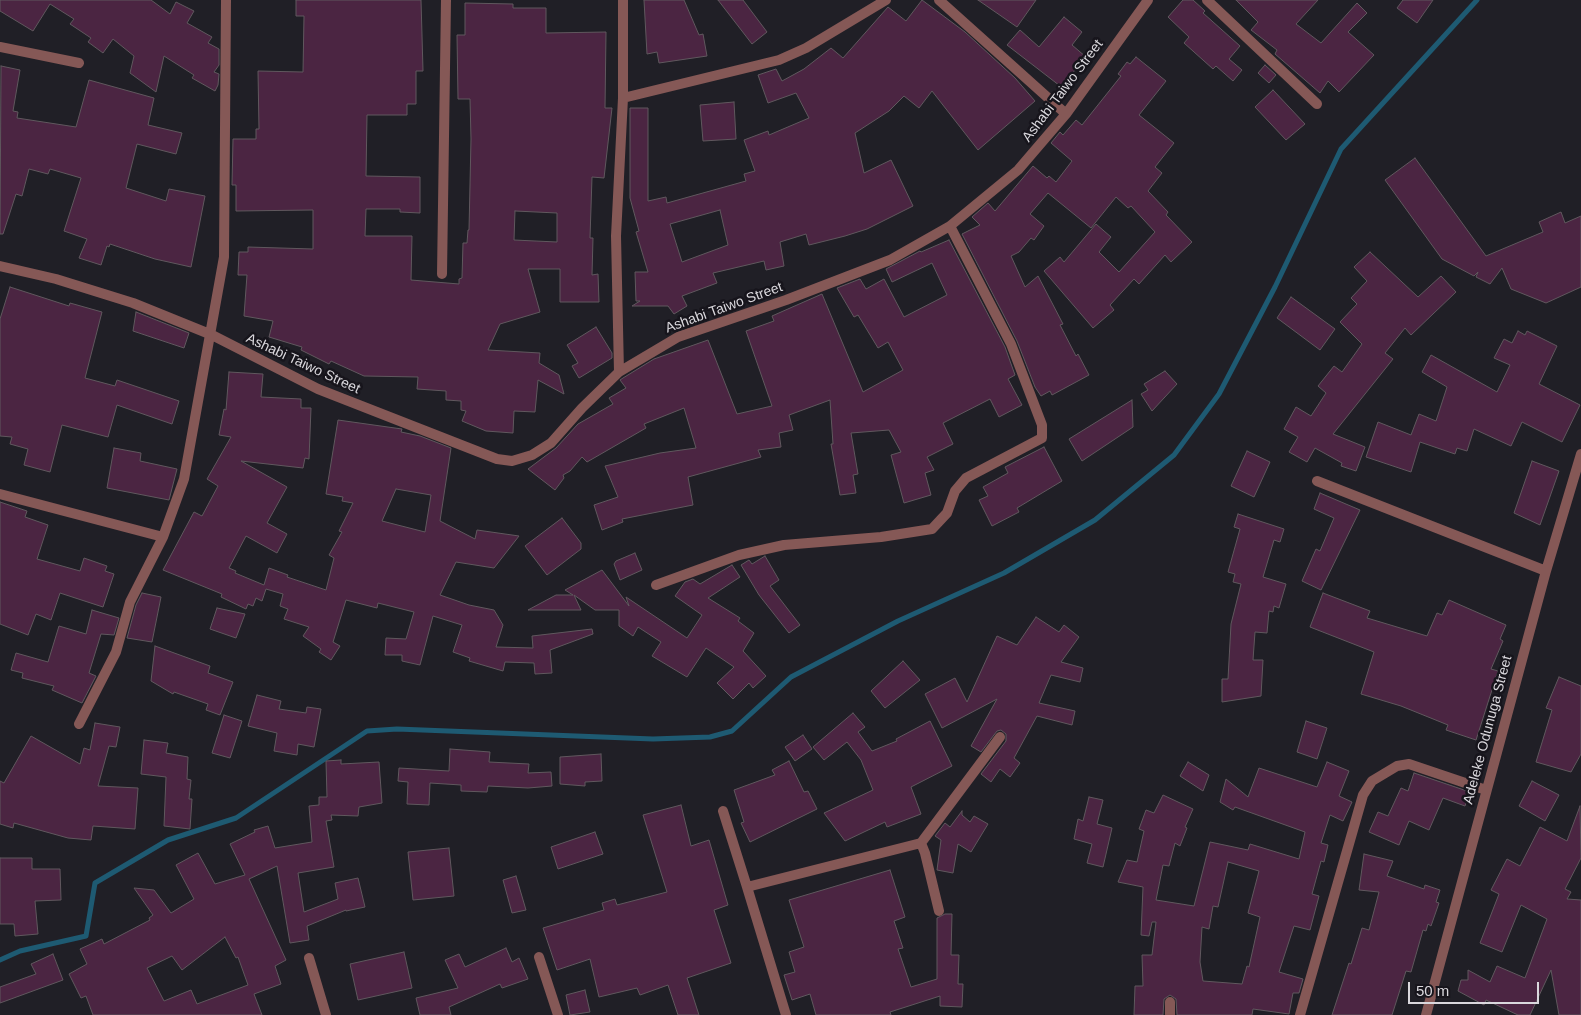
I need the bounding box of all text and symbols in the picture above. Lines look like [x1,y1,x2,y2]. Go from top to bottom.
street label: Ashabi Taiwo Street [1019,37,1107,145]
street label: Ashabi Taiwo Street [663,279,785,337]
street label: Ashabi Taiwo Street [243,330,363,398]
street label: Adeleke Odunuga Street [1460,654,1516,806]
scale bar [1411,972,1542,1004]
text: 50 m [1416,982,1449,999]

